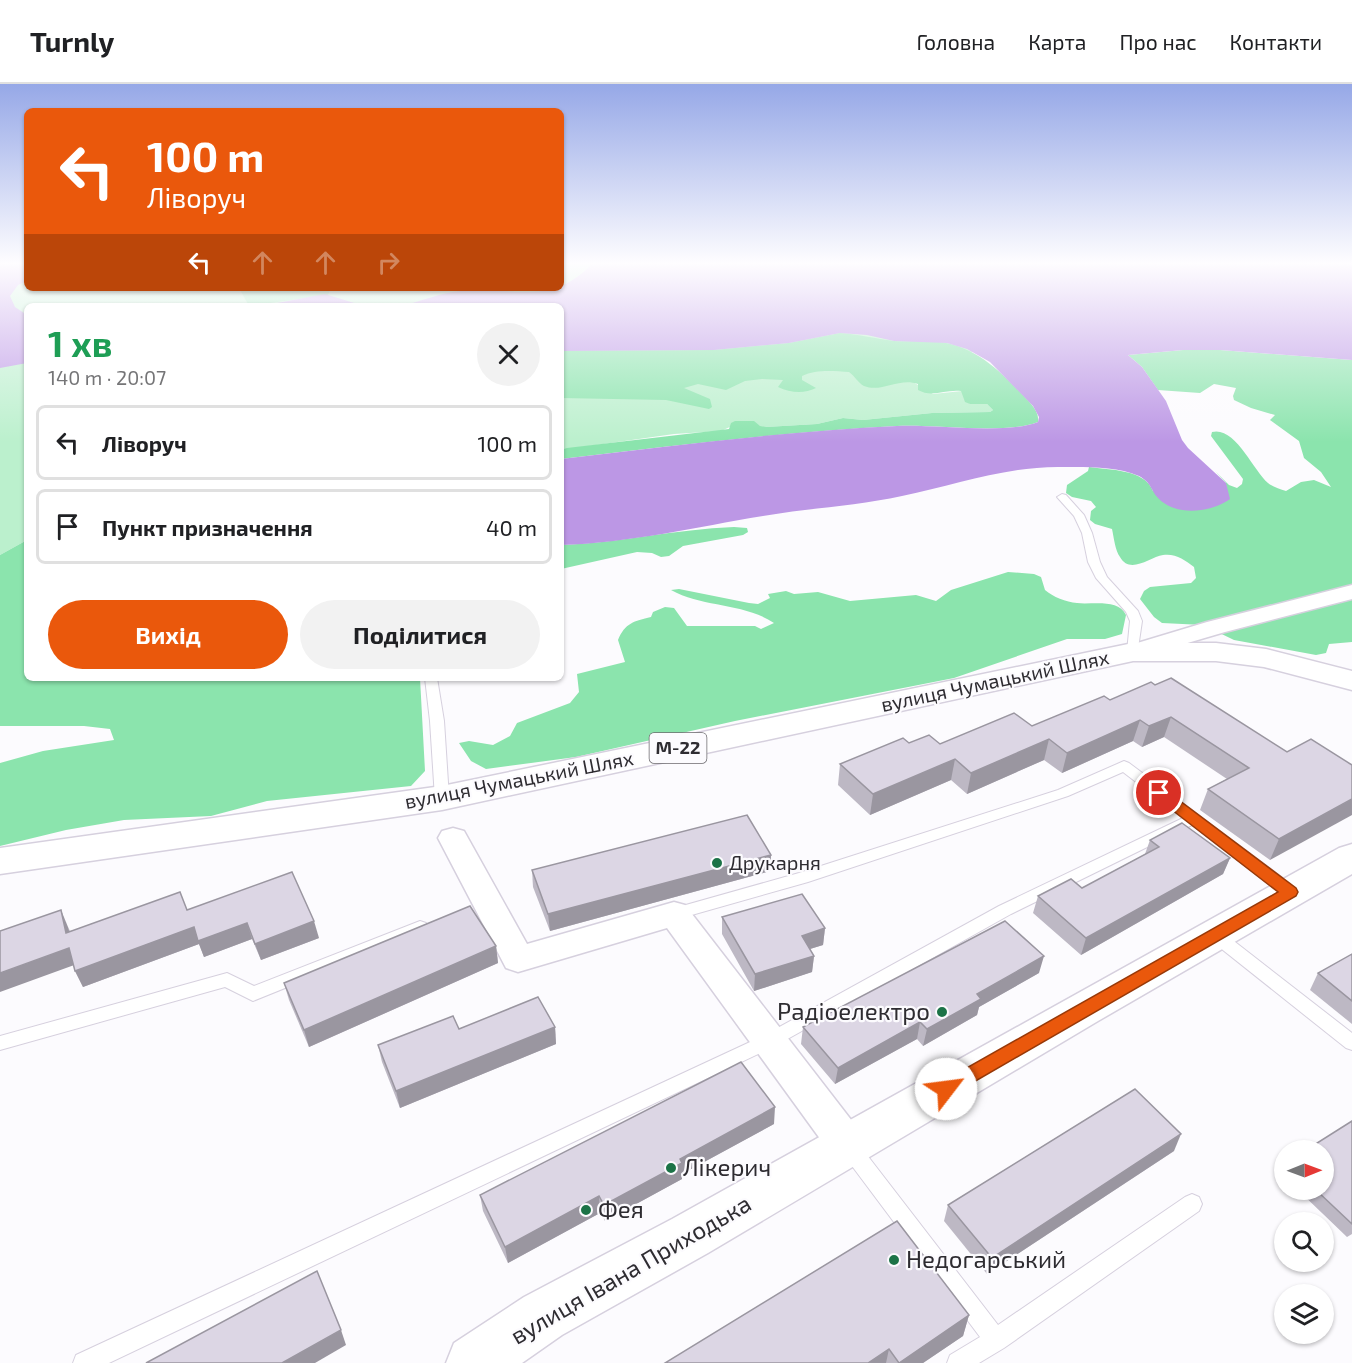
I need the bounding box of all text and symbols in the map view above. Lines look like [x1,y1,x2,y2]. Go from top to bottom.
text: Turnly [30,24,114,58]
text: Головна [916,29,995,54]
text: Карта [1028,29,1086,54]
text: Про нас [1119,29,1197,54]
text: Контакти [1230,29,1322,54]
text: 100 m [147,130,264,180]
icon: left [48,132,126,210]
text: Ліворуч [147,181,246,213]
icon: left [183,246,216,279]
icon: ahead [246,246,279,279]
icon: ahead [309,246,342,279]
icon: right [372,246,405,279]
text: 1 хв [48,321,112,364]
button: close [477,323,540,386]
text: 140 m · 20:07 [48,365,166,389]
icon: left [51,426,84,459]
text: Ліворуч [102,430,187,456]
text: 100 m [478,430,537,456]
icon: arrive [51,510,84,543]
text: Пункт призначення [102,514,313,540]
text: 40 m [486,514,537,540]
button: Вихід [48,600,288,669]
button: Поділитися [300,600,540,669]
street label: вулиця Чумацький Шлях [879,644,1112,717]
road number: М-22 [650,733,706,763]
street label: вулиця Чумацький Шлях [402,745,636,814]
pin [1133,767,1184,818]
icon: arrive [1142,776,1175,809]
place label: Друкарня [729,850,821,875]
marker: Друкарня [710,856,724,870]
place label: Радіоелектро [777,996,930,1025]
marker: Радіоелектро [935,1005,949,1019]
position arrow [914,1057,978,1121]
north arrow [1274,1140,1334,1200]
map controls [1274,1140,1334,1344]
place label: Лікерич [683,1152,771,1181]
marker: Лікерич [664,1161,678,1175]
street label: вулиця Івана Приходька [505,1188,756,1350]
place label: Фея [598,1194,644,1223]
marker: Фея [579,1203,593,1217]
button: search [1274,1212,1334,1272]
place label: Недогарський [906,1244,1066,1273]
marker: Недогарський [887,1253,901,1267]
button: layers [1274,1284,1334,1344]

